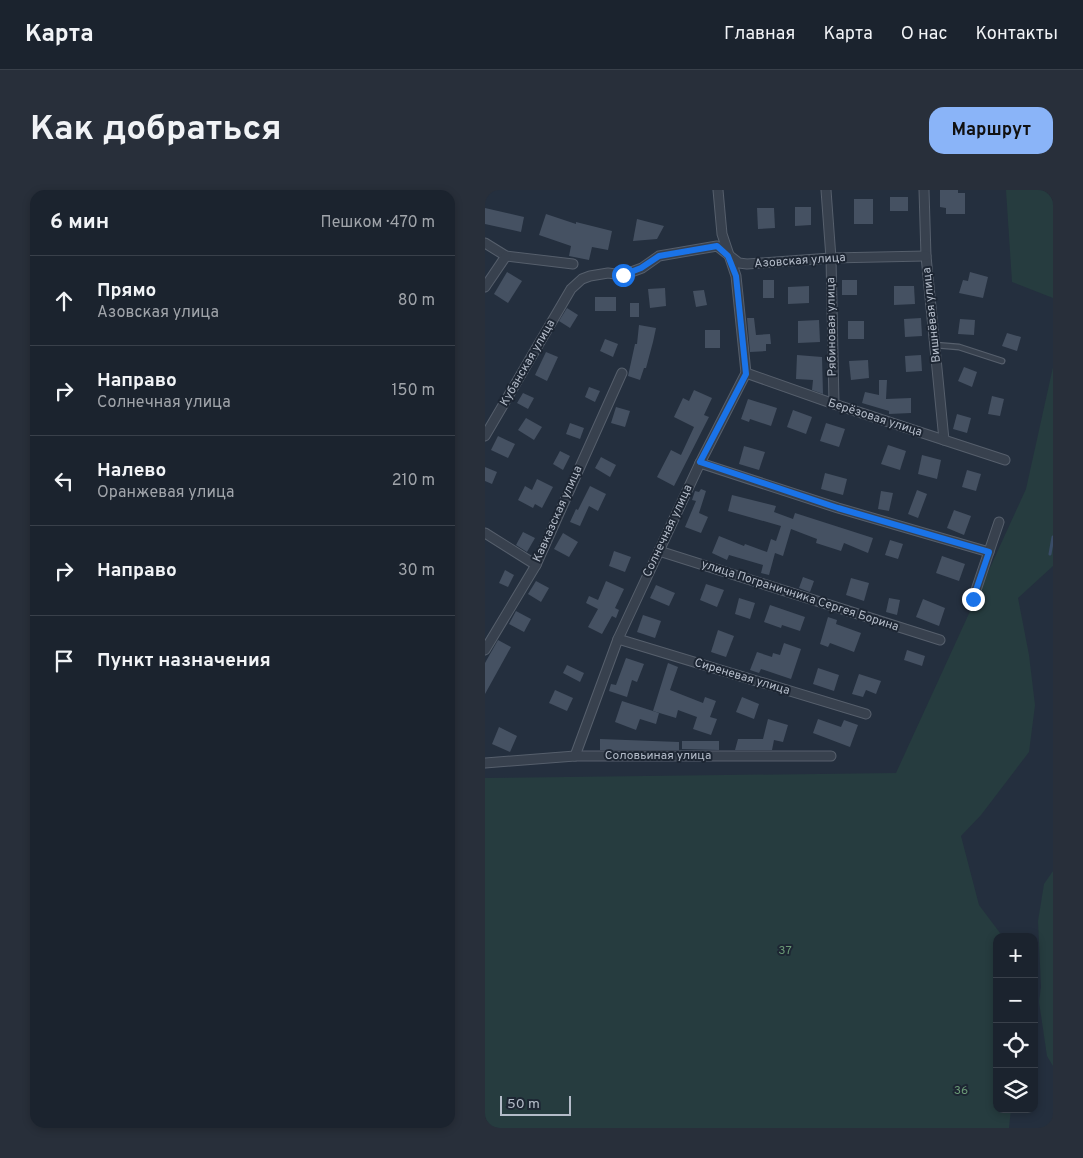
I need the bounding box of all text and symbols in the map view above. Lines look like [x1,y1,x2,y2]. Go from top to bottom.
text: Карта [25,20,94,50]
text: Главная [724,23,795,46]
text: Карта [823,23,873,46]
text: О нас [901,23,947,46]
text: Контакты [975,23,1058,46]
button: Маршрут [929,107,1053,154]
text: Как добраться [30,108,282,152]
text: 6 мин [50,209,109,236]
text: Пешком · 470 m [321,213,435,233]
street label: Азовская улица [754,250,846,272]
route start [612,264,635,287]
street label: Вишнёвая улица [919,267,945,363]
street label: Рябиновая улица [823,277,841,377]
text: Прямо [97,279,156,303]
icon: ahead [50,287,78,315]
text: 80 m [398,291,435,311]
text: Азовская улица [97,303,219,323]
street label: Кубанская улица [497,317,559,409]
text: Направо [97,369,177,393]
icon: right [50,377,78,405]
text: 150 m [392,381,435,401]
text: Солнечная улица [97,393,231,413]
street label: Берёзовая улица [826,395,924,441]
text: Налево [97,459,166,483]
street label: Кавказская улица [530,463,586,565]
icon: left [50,467,78,495]
text: 210 m [392,471,435,491]
street label: Солнечная улица [640,482,696,580]
text: Оранжевая улица [97,483,234,503]
street label: улица Пограничника Сергея Борина [699,556,901,636]
icon: right [50,557,78,585]
text: Направо [97,559,177,583]
text: 30 m [398,561,435,581]
route end [962,588,985,611]
icon: arrive [50,647,78,675]
text: Пункт назначения [97,649,271,673]
street label: Сиреневая улица [692,655,792,699]
street label: Соловьиная улица [605,748,711,764]
map controls [993,933,1038,1113]
button: + [993,933,1038,978]
park label: 37 [778,943,792,959]
button: − [993,978,1038,1023]
button: locate [993,1023,1038,1068]
button: layers [993,1068,1038,1113]
park label: 36 [954,1083,968,1099]
scale bar [500,1093,571,1116]
text: 50 m [507,1096,540,1113]

